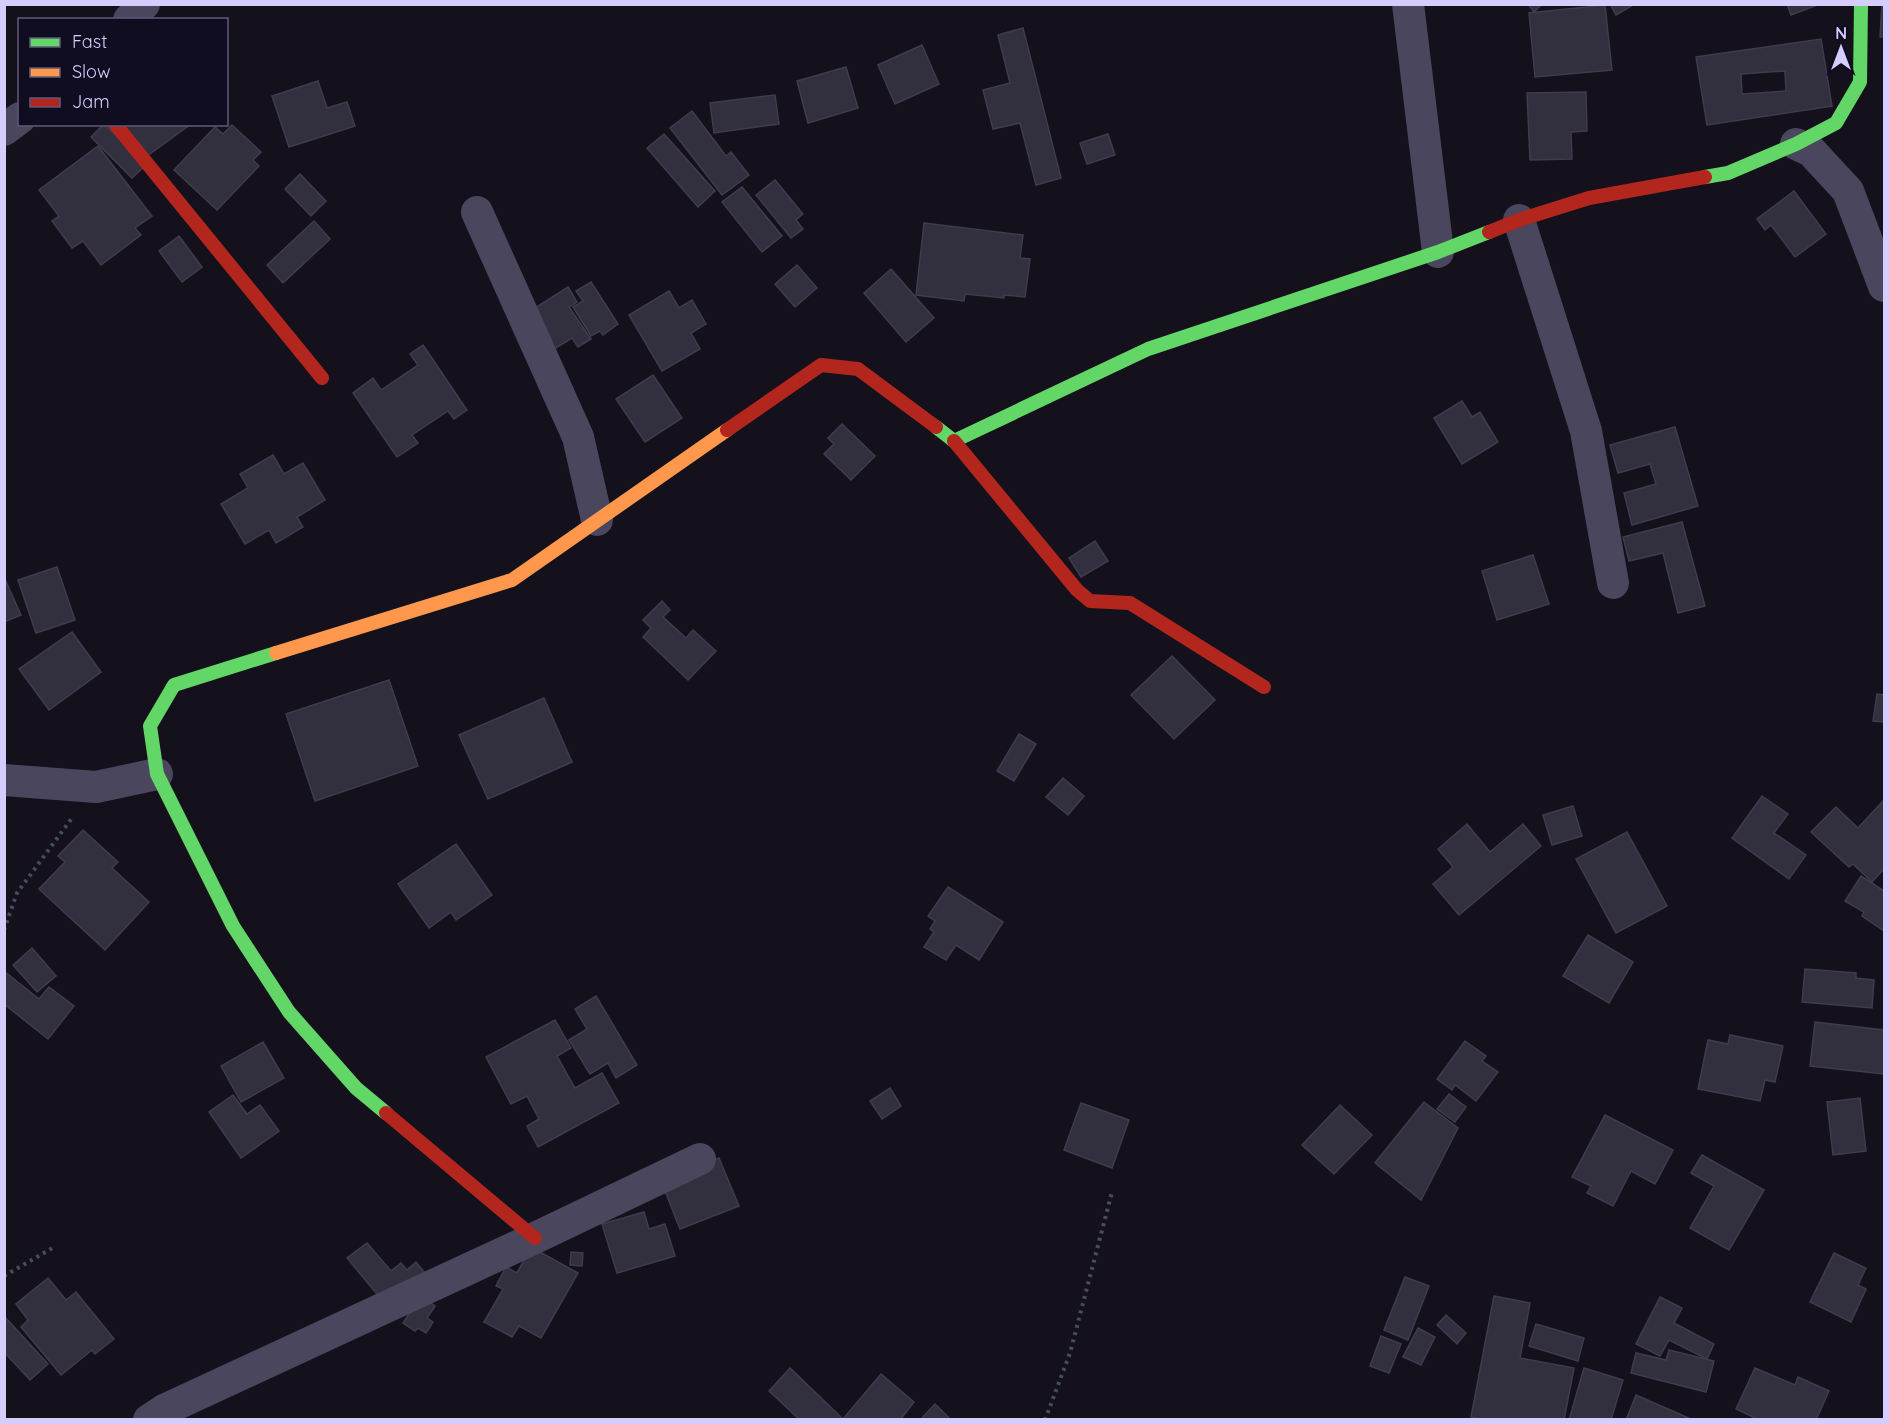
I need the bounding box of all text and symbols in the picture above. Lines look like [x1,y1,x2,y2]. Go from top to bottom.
legend [18,18,228,126]
north arrow [1811,18,1871,78]
text: N [1835,23,1847,43]
text: Fast [72,30,107,53]
text: Slow [72,60,110,83]
text: Jam [72,90,110,113]

